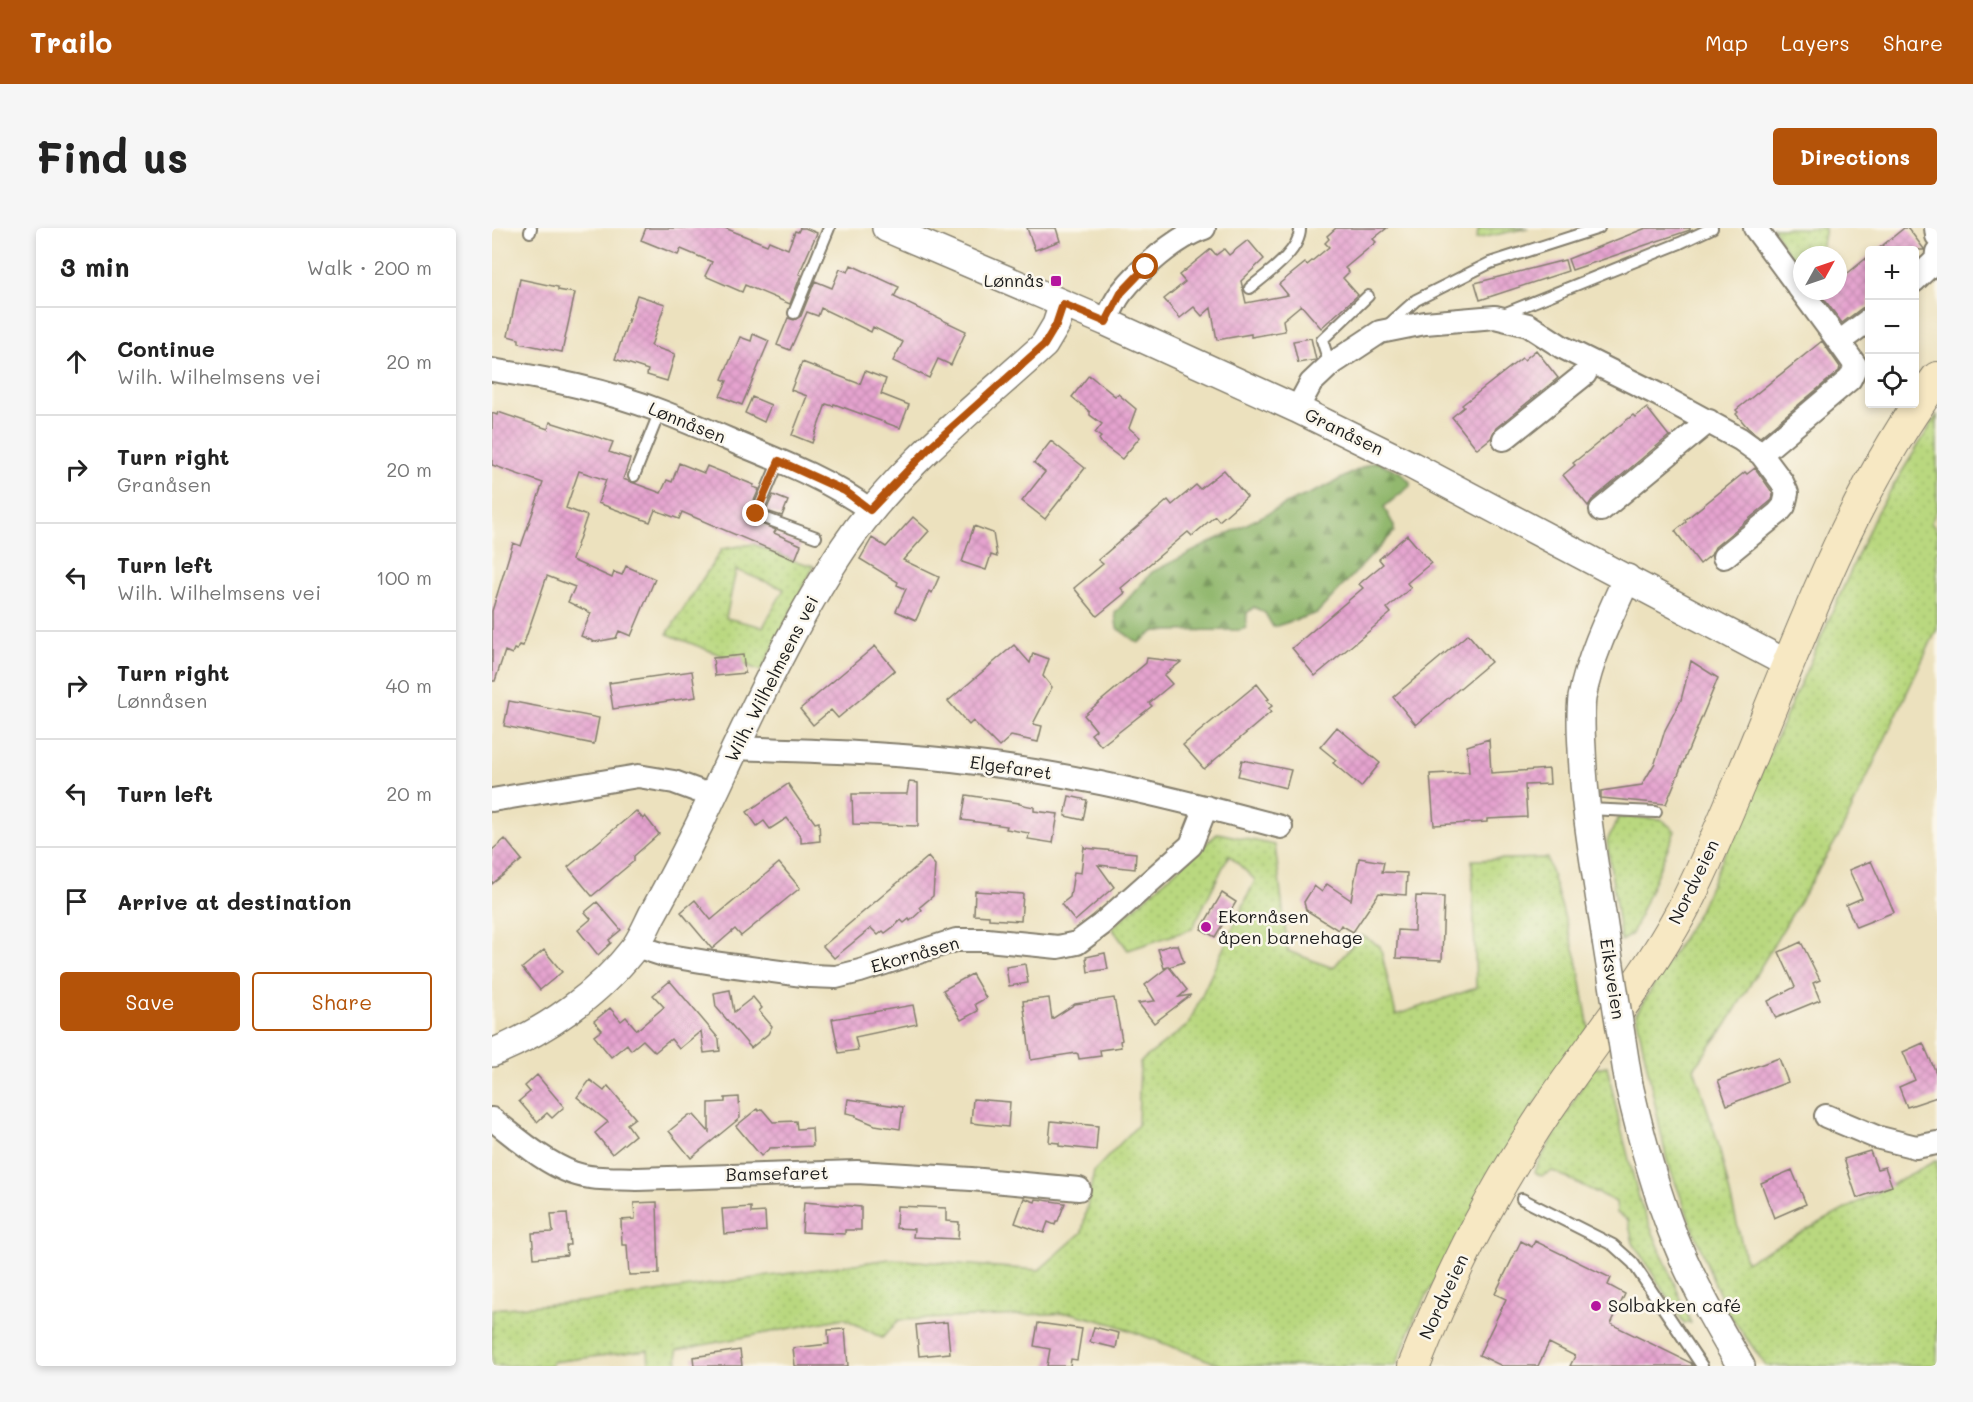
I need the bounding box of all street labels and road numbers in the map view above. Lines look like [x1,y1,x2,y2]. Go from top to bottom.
street label: Lønnåsen [645,396,730,448]
street label: Granåsen [1301,402,1388,460]
street label: Wilh. Wilhelmsens vei [719,591,823,766]
street label: Elgefaret [969,749,1054,785]
street label: Nordveien [1662,835,1724,928]
street label: Ekornåsen [868,930,962,978]
street label: Eiksveien [1595,937,1631,1021]
street label: Bamsefaret [725,1160,829,1186]
street label: Nordveien [1413,1250,1473,1343]

